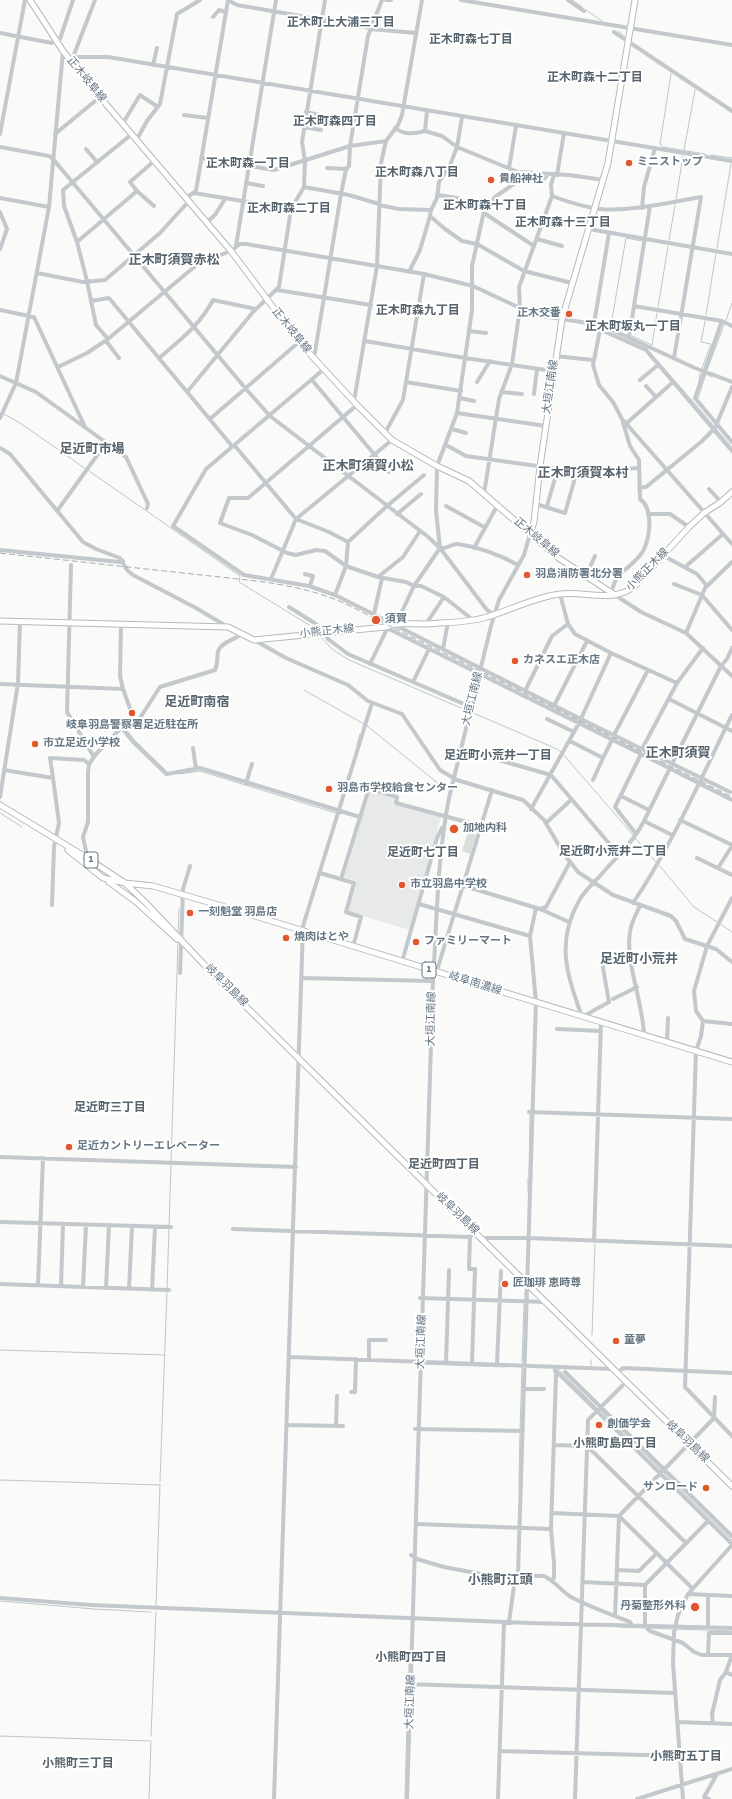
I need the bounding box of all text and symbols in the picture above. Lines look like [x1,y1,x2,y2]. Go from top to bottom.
district label: 正木町上大浦三丁目 [287,16,395,30]
district label: 正木町森七丁目 [429,33,513,47]
street label: 正木岐阜線 [64,54,108,106]
district label: 正木町森十二丁目 [547,71,643,85]
district label: 正木町森四丁目 [293,115,377,129]
place label: ミニストップ [637,156,703,170]
district label: 正木町森一丁目 [206,157,290,171]
marker: ミニストップ [624,158,634,168]
district label: 正木町森八丁目 [375,166,459,180]
place label: 貴船神社 [499,173,543,187]
marker: 貴船神社 [486,175,496,185]
district label: 正木町森十丁目 [443,199,527,213]
district label: 正木町森二丁目 [247,202,331,216]
district label: 正木町森十三丁目 [515,216,611,230]
district label: 正木町須賀赤松 [129,253,219,269]
district label: 正木町森九丁目 [376,304,460,318]
street label: 正木岐阜線 [269,305,313,357]
place label: 正木交番 [517,307,561,321]
marker: 正木交番 [564,309,574,319]
district label: 正木町坂丸一丁目 [585,320,681,334]
street label: 大垣江南線 [541,359,561,415]
district label: 足近町市場 [60,442,124,458]
district label: 正木町須賀小松 [323,459,413,475]
district label: 正木町須賀本村 [538,466,628,482]
street label: 正木岐阜線 [511,515,561,561]
street label: 小熊正木線 [624,546,672,594]
place label: 羽島消防署北分署 [535,568,623,582]
marker: 羽島消防署北分署 [522,570,532,580]
place label: 須賀 [385,613,407,627]
marker: 須賀 [370,614,382,626]
street label: 小熊正木線 [299,623,355,641]
place label: カネスエ正木店 [523,654,600,668]
marker: カネスエ正木店 [510,656,520,666]
street label: 大垣江南線 [460,671,486,727]
district label: 足近町南宿 [165,695,229,711]
marker: 岐阜羽島警察署足近駐在所 [127,708,137,718]
place label: 岐阜羽島警察署足近駐在所 [66,719,198,733]
place label: 市立足近小学校 [43,737,120,751]
marker: 市立足近小学校 [30,739,40,749]
district label: 正木町須賀 [646,746,710,762]
district label: 足近町小荒井一丁目 [444,749,552,763]
place label: 羽島市学校給食センター [337,782,458,796]
marker: 羽島市学校給食センター [324,784,334,794]
place label: 加地内科 [463,822,507,836]
marker: 加地内科 [448,823,460,835]
district label: 足近町小荒井二丁目 [559,845,667,859]
district label: 足近町七丁目 [387,846,459,860]
road number: 1 [84,852,98,868]
place label: 市立羽島中学校 [410,878,487,892]
marker: 市立羽島中学校 [397,880,407,890]
place label: 一刻魁堂 羽島店 [198,906,277,920]
marker: 一刻魁堂 羽島店 [185,908,195,918]
place label: 焼肉はとや [294,931,349,945]
marker: 焼肉はとや [281,933,291,943]
place label: ファミリーマート [424,935,512,949]
marker: ファミリーマート [411,937,421,947]
district label: 足近町小荒井 [600,952,678,968]
street label: 岐阜羽島線 [202,962,250,1010]
road number: 1 [422,962,436,978]
street label: 岐阜南濃線 [447,970,503,998]
street label: 大垣江南線 [425,991,439,1047]
district label: 足近町三丁目 [74,1101,146,1115]
place label: 足近カントリーエレベーター [77,1140,220,1154]
marker: 足近カントリーエレベーター [64,1142,74,1152]
district label: 足近町四丁目 [408,1158,480,1172]
street label: 岐阜羽島線 [433,1190,481,1238]
place label: 匠珈琲 恵時尊 [513,1277,581,1291]
marker: 匠珈琲 恵時尊 [500,1279,510,1289]
street label: 大垣江南線 [414,1314,430,1370]
place label: 童夢 [624,1334,646,1348]
marker: 童夢 [611,1336,621,1346]
place label: 創価学会 [607,1418,651,1432]
street label: 岐阜羽島線 [663,1418,711,1466]
marker: 創価学会 [594,1420,604,1430]
district label: 小熊町島四丁目 [573,1437,657,1451]
place label: サンロード [643,1481,698,1495]
marker: サンロード [701,1483,711,1493]
district label: 小熊町江頭 [468,1573,532,1589]
place label: 丹菊整形外科 [620,1600,686,1614]
marker: 丹菊整形外科 [689,1601,701,1613]
district label: 小熊町四丁目 [375,1651,447,1665]
street label: 大垣江南線 [403,1674,419,1730]
district label: 小熊町五丁目 [650,1750,722,1764]
district label: 小熊町三丁目 [42,1757,114,1771]

